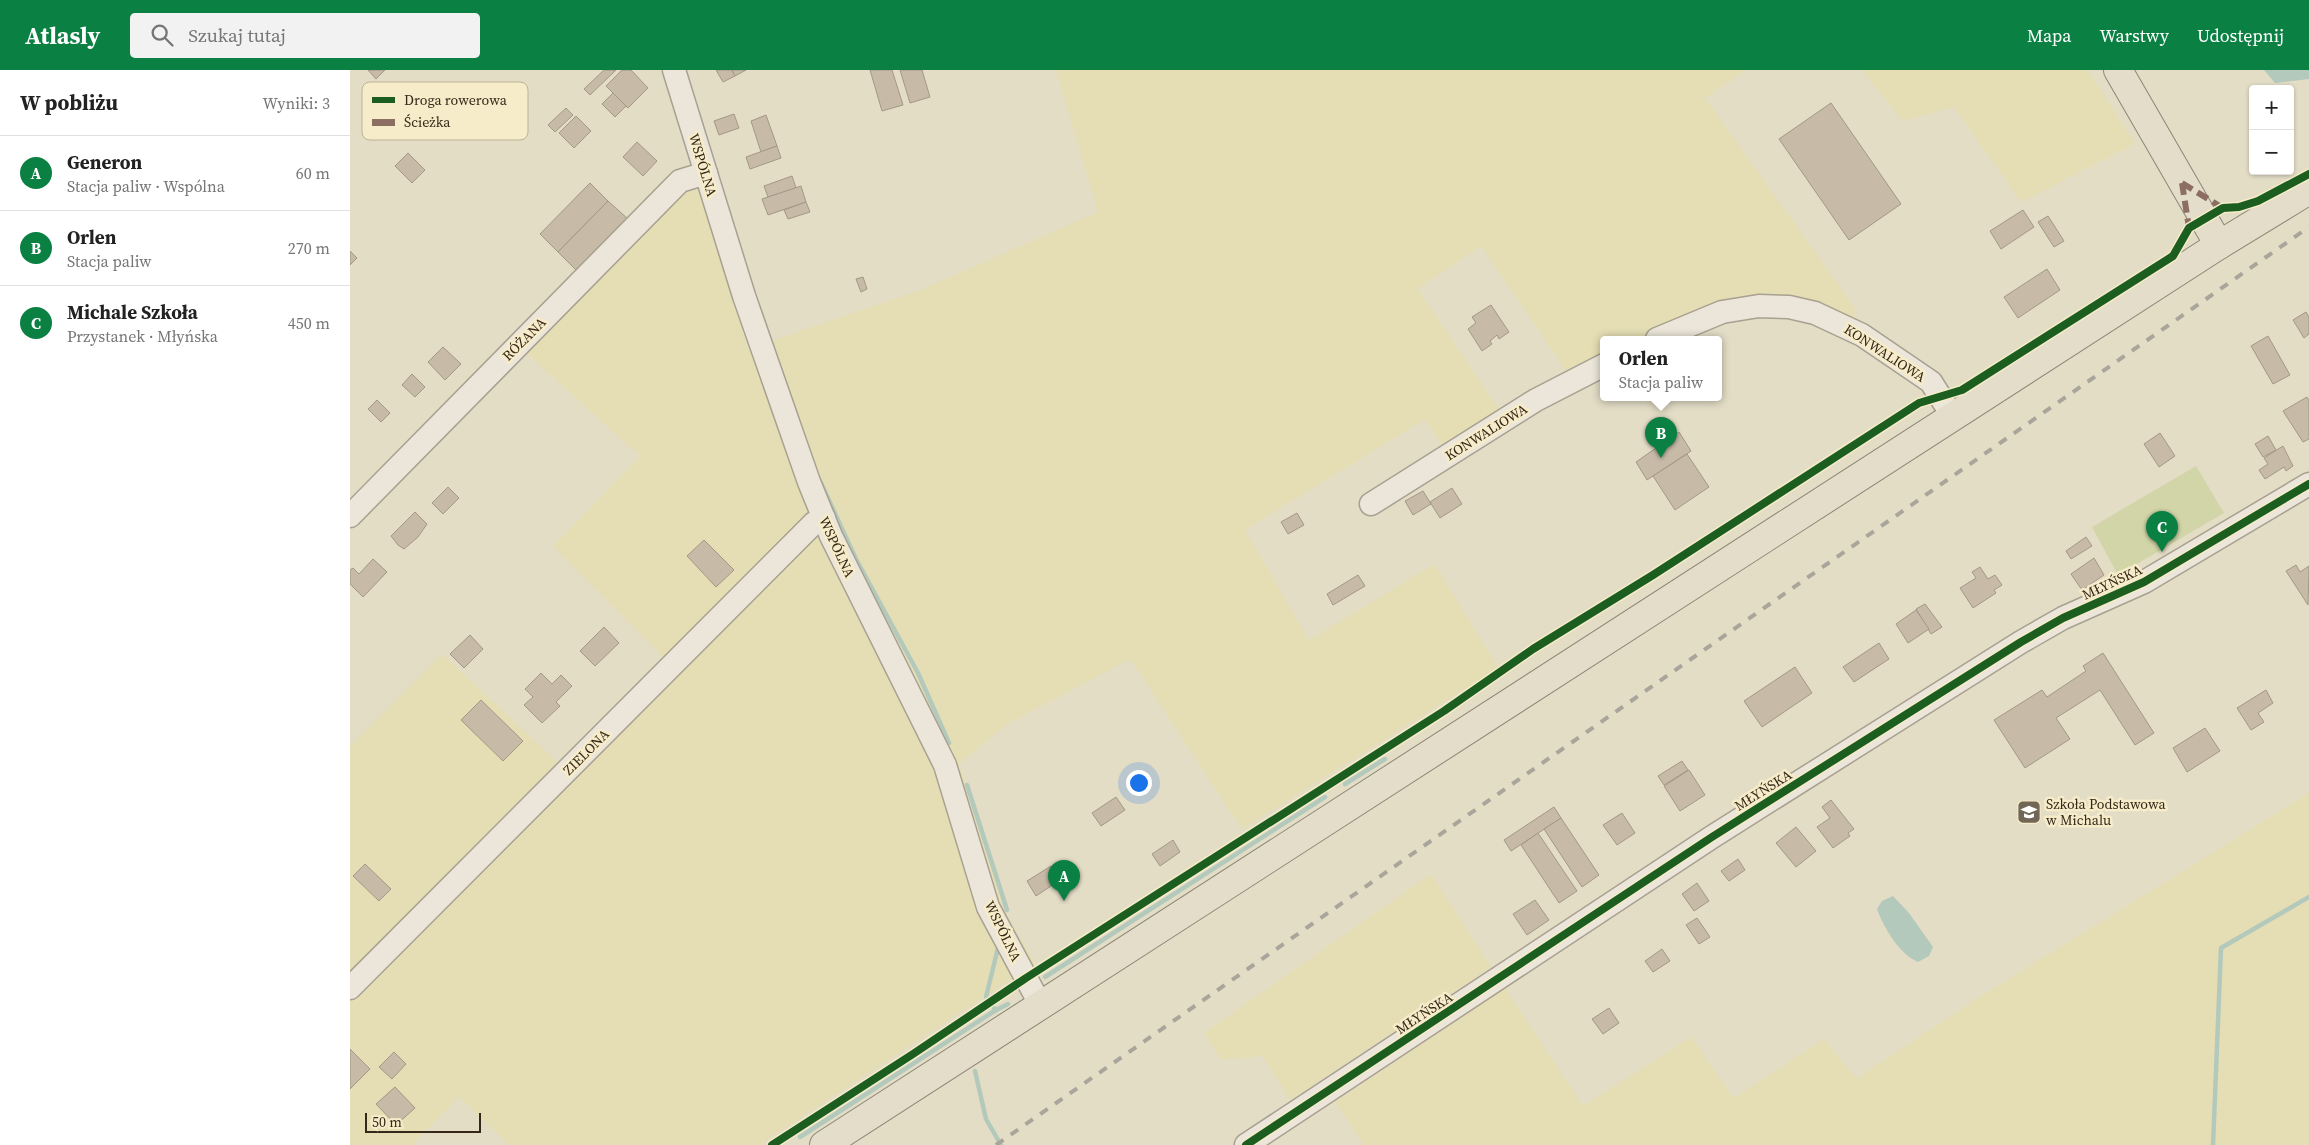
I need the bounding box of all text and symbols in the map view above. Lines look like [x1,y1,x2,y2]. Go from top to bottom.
search box [130,13,480,58]
text: Atlasly [25,19,100,52]
icon: search [148,21,176,49]
text: Szukaj tutaj [188,22,286,48]
text: Mapa [2027,23,2071,48]
text: Warstwy [2099,23,2169,48]
text: Udostępnij [2197,23,2284,48]
legend [362,82,528,140]
map controls [2249,85,2294,175]
button: + [2249,85,2294,130]
text: W pobliżu [20,88,118,117]
text: Droga rowerowa [404,90,508,110]
text: Wyniki: 3 [263,92,330,114]
text: Ścieżka [404,112,451,132]
button: − [2249,130,2294,175]
street label: WSPÓLNA [684,131,722,200]
text: Generon [67,149,142,175]
text: A [31,162,41,184]
text: 60 m [296,162,330,184]
text: Stacja paliw · Wspólna [67,175,225,197]
text: Orlen [67,224,116,250]
text: B [31,237,41,259]
text: 270 m [288,237,330,259]
text: Stacja paliw [67,250,151,272]
text: Michale Szkoła [67,299,198,325]
text: C [31,312,41,334]
text: 450 m [288,312,330,334]
street label: RÓŻANA [498,312,551,365]
street label: KONWALIOWA [1840,319,1930,387]
text: Przystanek · Młyńska [67,325,218,347]
popup [1600,336,1722,401]
text: Orlen [1619,345,1668,371]
text: Stacja paliw [1619,371,1703,393]
street label: KONWALIOWA [1441,398,1532,465]
pin: B [1645,417,1677,458]
pin: C [2146,511,2178,552]
street label: WSPÓLNA [814,513,860,581]
street label: MŁYŃSKA [2079,559,2146,605]
street label: ZIELONA [558,724,614,780]
street label: MŁYŃSKA [1730,764,1796,816]
your location [1126,770,1152,796]
place label: Szkoła Podstawowa w Michalu [2046,794,2167,830]
school or university icon: Szkoła Podstawowa w Michalu [2016,799,2042,825]
pin: A [1048,860,1080,901]
street label: WSPÓLNA [980,897,1027,965]
street label: MŁYŃSKA [1392,987,1457,1039]
scale bar [365,1110,481,1133]
text: 50 m [372,1112,402,1132]

